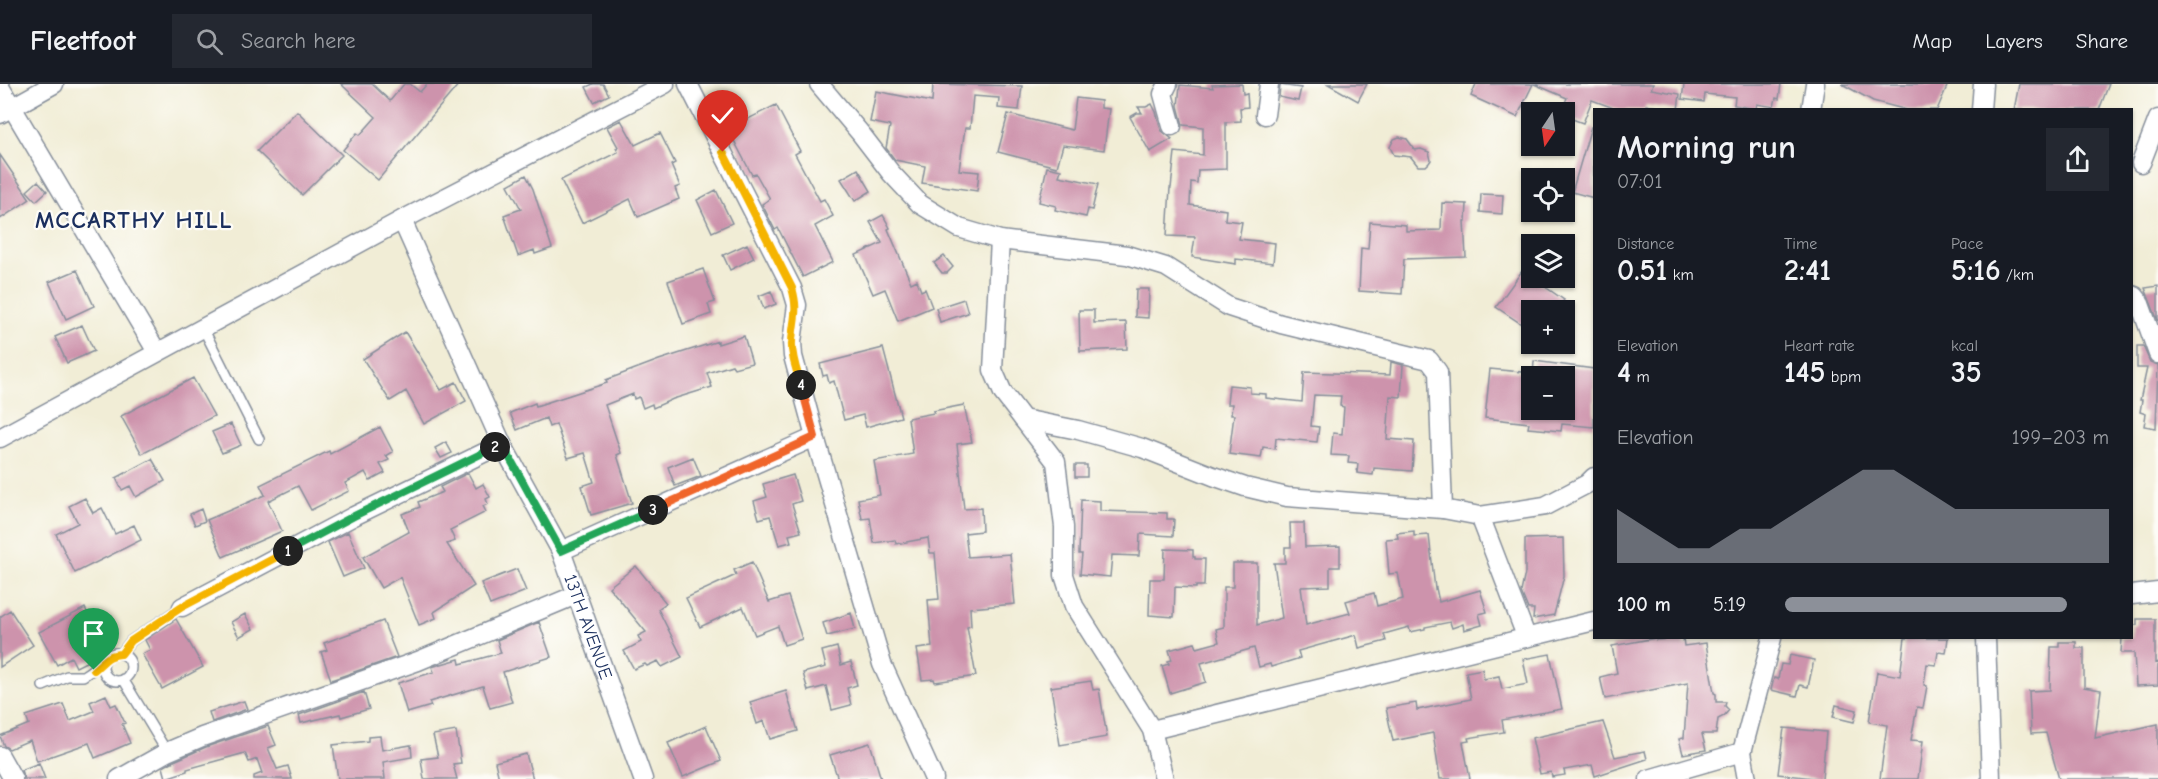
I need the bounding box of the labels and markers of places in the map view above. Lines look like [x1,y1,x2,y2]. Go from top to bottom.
pin [697,90,748,152]
pin: 4 [786,370,816,400]
pin: 2 [480,432,510,462]
pin: 3 [638,495,668,525]
pin: 1 [273,536,303,566]
pin [68,608,119,670]

